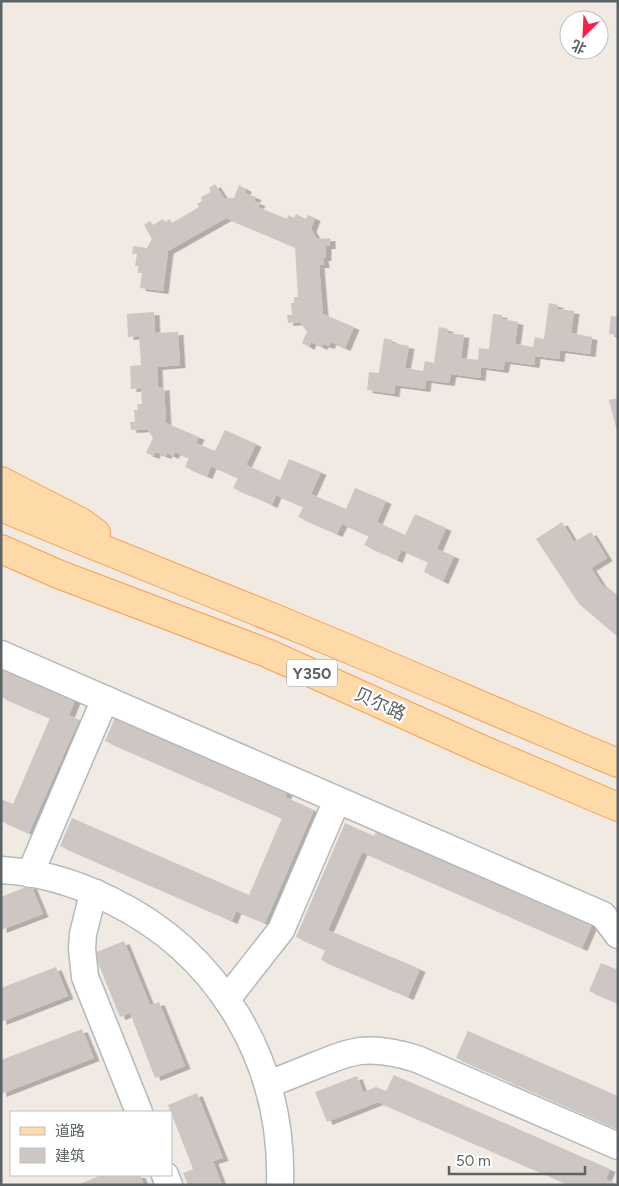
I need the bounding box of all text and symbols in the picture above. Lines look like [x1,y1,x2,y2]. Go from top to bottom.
north arrow [559,10,609,60]
text: 北 [569,36,589,57]
road number: Y350 [287,660,337,686]
street label: 贝尔路 [351,683,409,725]
legend [10,1111,172,1176]
text: 道路 [55,1122,85,1140]
scale bar [449,1144,585,1176]
text: 建筑 [55,1147,85,1165]
text: 50 m [456,1152,491,1170]

